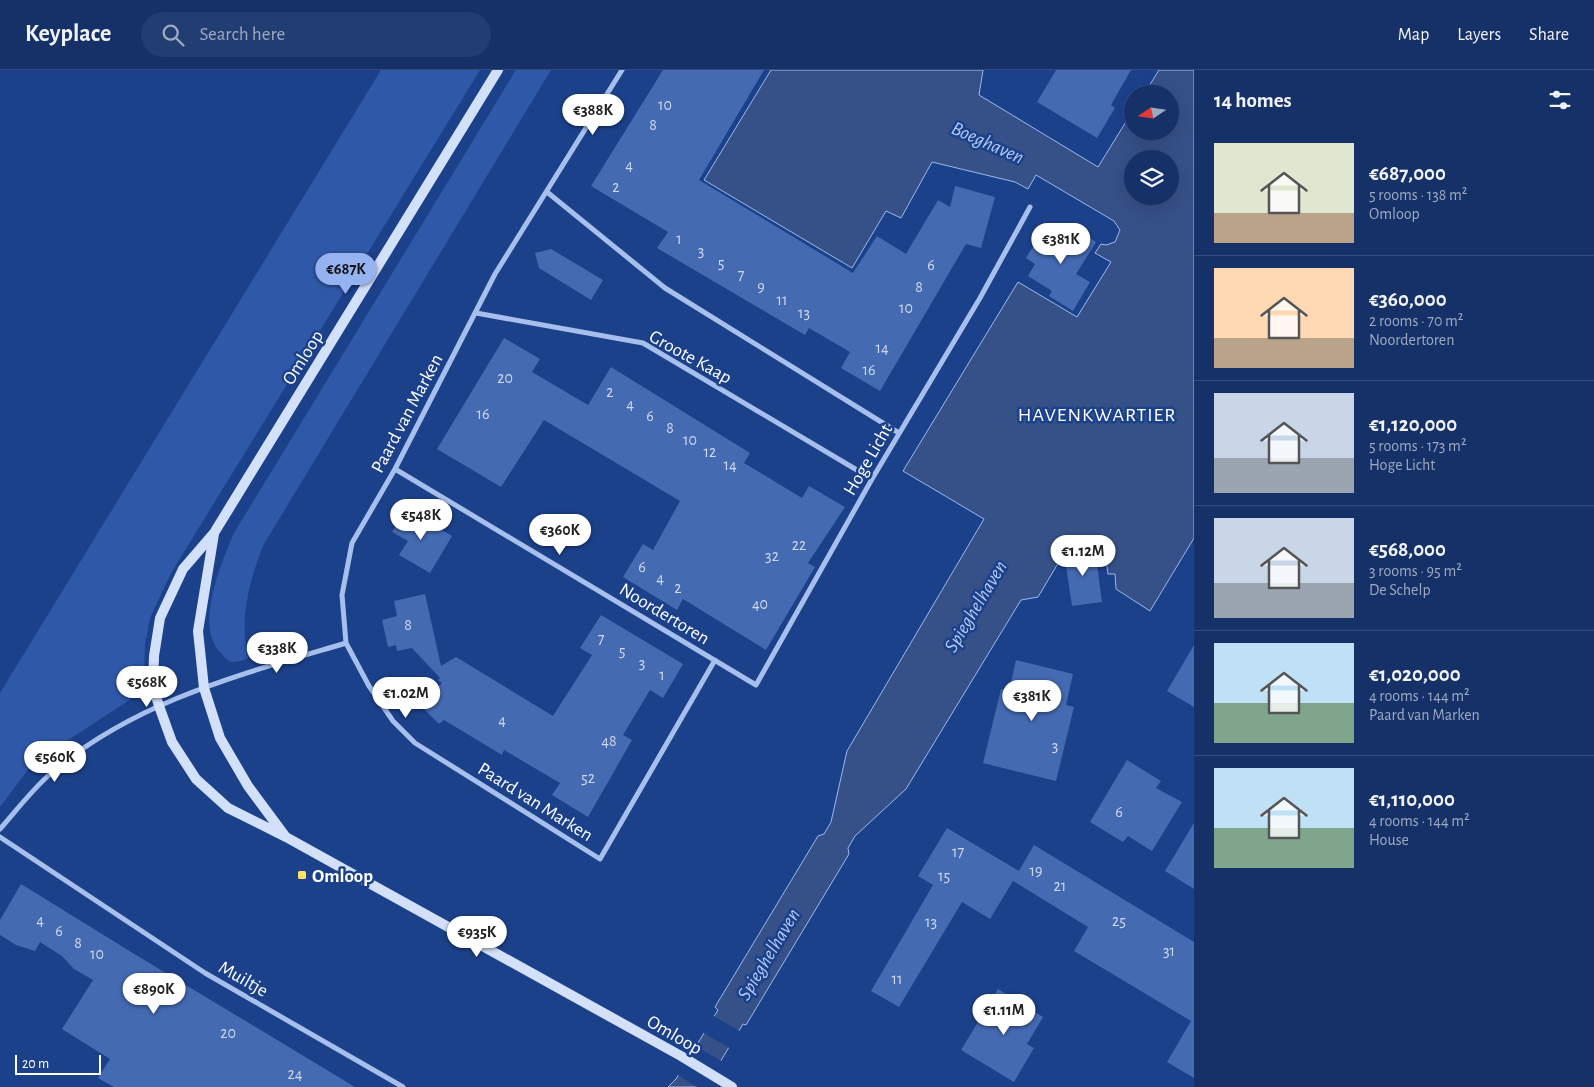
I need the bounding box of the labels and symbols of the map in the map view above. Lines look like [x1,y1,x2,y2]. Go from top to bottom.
north arrow [1124,85,1179,140]
pin: €388K [558,93,628,136]
house number: 10 [658,97,672,113]
house number: 8 [649,117,657,133]
water label: Boeghaven [948,118,1027,168]
house number: 4 [625,157,633,173]
house number: 2 [612,179,620,195]
pin: €381K [1026,222,1096,265]
house number: 1 [676,231,682,247]
house number: 3 [698,243,704,259]
pin: €687K [311,252,381,295]
house number: 5 [718,255,724,271]
house number: 6 [927,257,935,273]
house number: 7 [738,267,745,283]
house number: 9 [757,279,765,295]
house number: 8 [915,279,923,295]
house number: 11 [776,292,788,308]
house number: 10 [899,300,913,316]
house number: 13 [798,305,810,321]
street label: Omloop [279,327,327,388]
street label: Groote Kaap [646,327,735,388]
house number: 14 [875,340,889,356]
street label: Paard van Marken [368,351,447,476]
house number: 16 [862,362,876,378]
house number: 20 [497,370,513,386]
house number: 2 [606,384,614,400]
house number: 4 [626,396,634,412]
district label: HAVENKWARTIER [1018,405,1176,425]
house number: 16 [476,406,490,422]
house number: 6 [646,408,654,424]
house number: 8 [666,420,674,436]
street label: Hoge Licht [840,421,896,499]
house number: 10 [683,432,697,448]
house number: 12 [704,444,716,460]
house number: 14 [723,457,737,473]
pin: €548K [386,498,456,541]
pin: €360K [525,514,595,556]
pin: €1.12M [1042,534,1124,577]
house number: 22 [792,537,806,553]
house number: 32 [765,548,779,564]
water label: Spieghelhaven [941,557,1011,656]
house number: 6 [638,559,646,575]
house number: 4 [656,570,664,586]
street label: Noordertoren [616,580,713,649]
house number: 2 [674,580,682,596]
house number: 40 [752,596,768,612]
house number: 8 [404,617,412,633]
house number: 7 [598,631,605,647]
pin: €338K [242,632,312,674]
house number: 5 [619,643,625,659]
house number: 3 [639,655,645,671]
pin: €568K [112,666,182,708]
house number: 1 [659,667,665,683]
pin: €1.02M [365,676,447,719]
pin: €381K [997,680,1067,722]
house number: 4 [498,712,506,728]
house number: 48 [601,733,617,749]
house number: 3 [1052,738,1058,754]
pin: €560K [20,740,90,783]
street label: Paard van Marken [474,759,596,845]
house number: 52 [581,770,595,786]
house number: 6 [1115,804,1123,820]
house number: 17 [952,844,964,860]
house number: 19 [1029,863,1043,879]
place label: Omloop [312,867,373,886]
house number: 15 [938,868,950,884]
marker: Omloop [296,869,308,881]
house number: 21 [1054,878,1066,894]
water label: Spieghelhaven [734,905,804,1004]
house number: 4 [36,912,44,928]
house number: 25 [1112,913,1126,929]
house number: 13 [925,914,937,930]
pin: €935K [442,916,512,958]
house number: 6 [55,923,63,939]
house number: 8 [74,935,82,951]
house number: 31 [1163,943,1175,959]
house number: 10 [90,946,104,962]
street label: Muiltje [215,958,271,1001]
house number: 11 [891,971,903,987]
pin: €890K [119,972,189,1015]
pin: €1.11M [963,994,1045,1036]
street label: Omloop [643,1012,705,1059]
house number: 20 [220,1025,236,1041]
scale bar [15,1052,101,1075]
house number: 24 [288,1066,303,1082]

